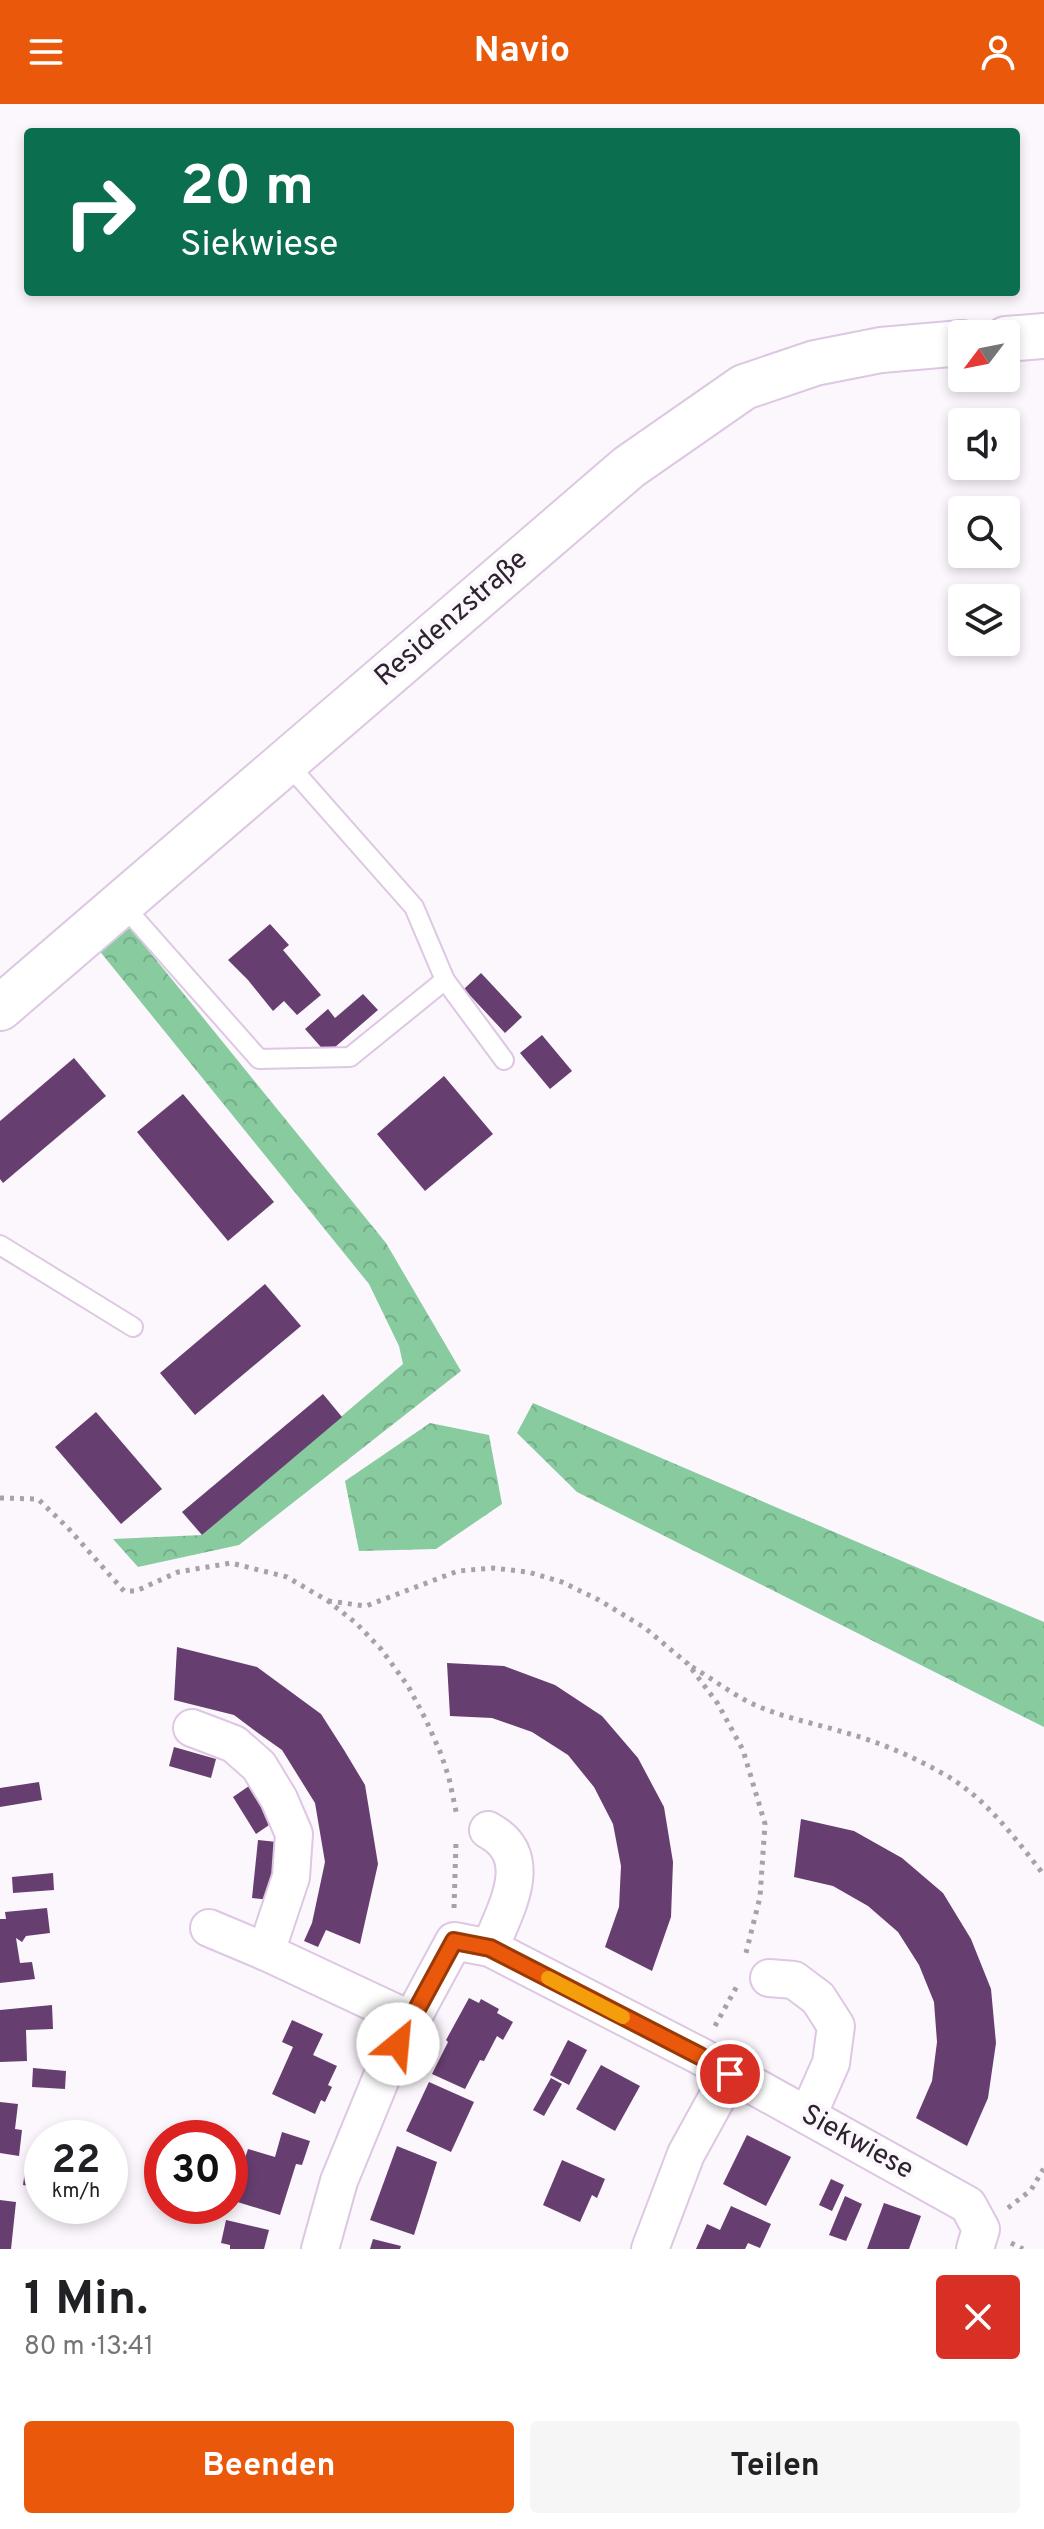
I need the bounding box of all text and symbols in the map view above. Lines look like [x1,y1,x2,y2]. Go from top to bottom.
text: Navio [474,29,570,75]
icon: menu [24,30,68,74]
icon: person [976,30,1020,74]
text: 20 m [180,154,314,224]
icon: right [48,160,152,264]
text: Siekwiese [180,223,338,269]
north arrow [948,320,1020,392]
map controls [948,320,1020,656]
button: sound [948,408,1020,480]
button: search [948,496,1020,568]
street label: Residenzstraße [368,543,536,695]
button: layers [948,584,1020,656]
position arrow [356,2002,440,2086]
pin [696,2040,764,2108]
icon: arrive [708,2052,752,2096]
street label: Siekwiese [794,2097,920,2189]
speed limit sign: 30 [144,2120,248,2224]
text: 22 [52,2137,100,2187]
text: km/h [52,2179,100,2205]
text: 1 Min. [24,2271,148,2331]
button: close [936,2275,1020,2359]
text: 80 m · 13:41 [24,2331,154,2364]
button: Beenden [24,2421,514,2513]
button: Teilen [530,2421,1020,2513]

